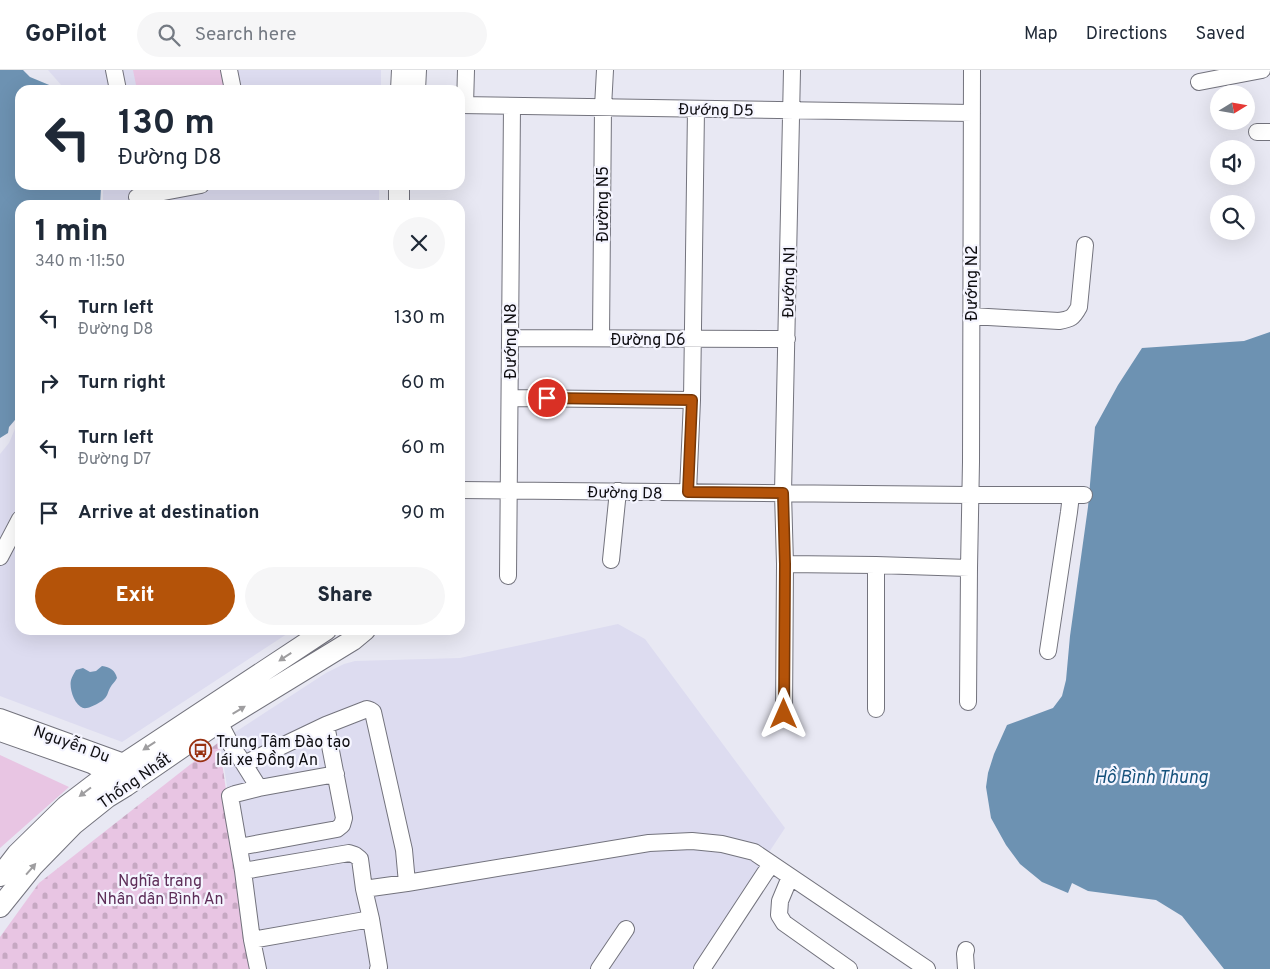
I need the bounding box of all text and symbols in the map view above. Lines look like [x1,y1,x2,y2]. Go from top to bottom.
search box [137,12,487,57]
text: GoPilot [25,20,107,50]
icon: search [155,21,183,49]
text: Search here [195,23,296,47]
text: Map [1024,23,1058,46]
text: Directions [1086,23,1168,46]
text: Saved [1196,23,1245,46]
north arrow [1210,85,1255,130]
map controls [1210,85,1255,240]
street label: Đướng D5 [678,100,754,122]
text: 130 m [118,102,215,146]
icon: left [35,105,100,170]
button: sound [1210,140,1255,185]
text: Đường D8 [118,145,222,172]
street label: Đường N5 [594,166,614,242]
button: search [1210,195,1255,240]
text: 1 min [35,214,108,251]
button: close [393,217,445,269]
street label: Đướng N2 [963,245,983,321]
street label: Đướng N1 [779,246,801,318]
text: 340 m · 11:50 [35,252,125,272]
text: Turn left [78,296,154,320]
street label: Đướng N8 [502,303,522,379]
icon: left [35,304,63,332]
text: 130 m [394,306,445,330]
text: Đường D8 [78,320,153,340]
street label: Đường D6 [610,331,686,351]
icon: right [35,369,63,397]
text: Turn right [78,371,166,395]
text: 60 m [401,371,445,395]
pin [526,377,568,419]
icon: arrive [533,384,561,412]
text: Turn left [78,426,154,450]
icon: left [35,434,63,462]
text: 60 m [401,436,445,460]
text: Đường D7 [78,450,151,470]
street label: Đường D8 [587,483,663,505]
icon: arrive [35,499,63,527]
text: Arrive at destination [78,501,259,525]
text: 90 m [401,501,445,525]
button: Exit [35,567,235,625]
button: Share [245,567,445,625]
one-way arrow [278,652,292,661]
position arrow [757,687,809,739]
one-way arrow [232,706,245,715]
street label: Nguyễn Du [30,720,113,768]
place label: Trung Tâm Đào tạo lái xe Đồng An [216,733,350,771]
bus stop icon: Trung Tâm Đào tạo lái xe Đồng An [188,738,212,762]
one-way arrow [142,741,156,750]
street label: Thống Nhất [94,748,176,814]
water label: Hồ Bình Thung [1094,766,1208,790]
one-way arrow [79,786,92,797]
one-way arrow [25,863,36,875]
park label: Nghĩa trang Nhân dân Bình An [96,872,224,910]

